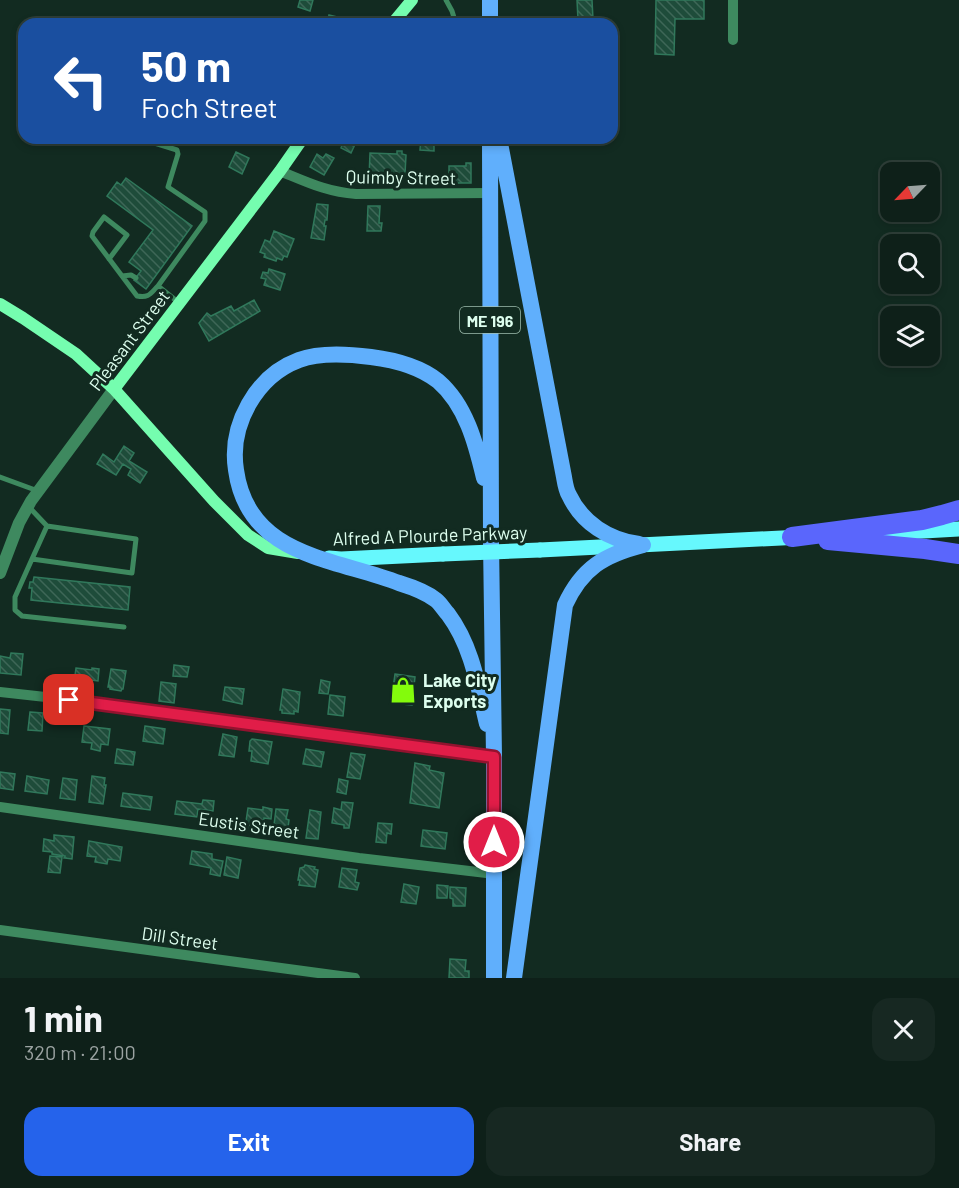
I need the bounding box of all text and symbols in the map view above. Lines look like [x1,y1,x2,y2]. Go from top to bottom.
text: 50 m [141,40,231,90]
icon: left [42,42,120,120]
text: Foch Street [141,91,278,123]
north arrow [880,162,940,222]
map controls [880,162,940,366]
street label: Quimby Street [346,165,456,189]
button: search [880,234,940,294]
street label: Pleasant Street [84,285,174,395]
button: layers [880,306,940,366]
road number: ME 196 [460,307,520,333]
street label: Alfred A Plourde Parkway [332,521,528,549]
place label: Lake City Exports [423,669,496,712]
pin [43,674,94,725]
shop icon: Lake City Exports [388,675,418,705]
icon: arrive [52,683,85,716]
street label: Eustis Street [197,807,301,843]
position arrow [462,810,526,874]
street label: Dill Street [140,922,220,954]
text: 1 min [24,996,103,1039]
button: close [872,998,935,1061]
text: 320 m · 21:00 [24,1040,136,1064]
button: Exit [24,1107,474,1176]
button: Share [486,1107,935,1176]

